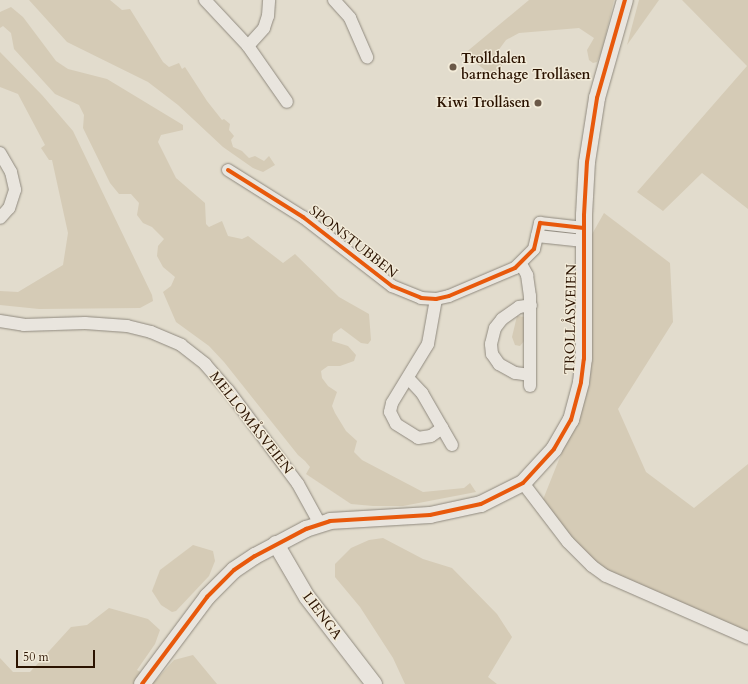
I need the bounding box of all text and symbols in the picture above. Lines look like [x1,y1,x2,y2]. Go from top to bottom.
place label: Trolldalen barnehage Trollåsen [461,51,590,84]
marker: Trolldalen barnehage Trollåsen [448,62,458,72]
place label: Kiwi Trollåsen [437,95,530,111]
marker: Kiwi Trollåsen [533,98,543,108]
street label: SPONSTUBBEN [305,202,401,282]
street label: TROLLÅSVEIEN [562,264,580,374]
street label: MELLOMÅSVEIEN [206,368,296,478]
street label: LIENGA [299,589,345,643]
scale bar [18,642,97,668]
text: 50 m [23,649,49,665]

